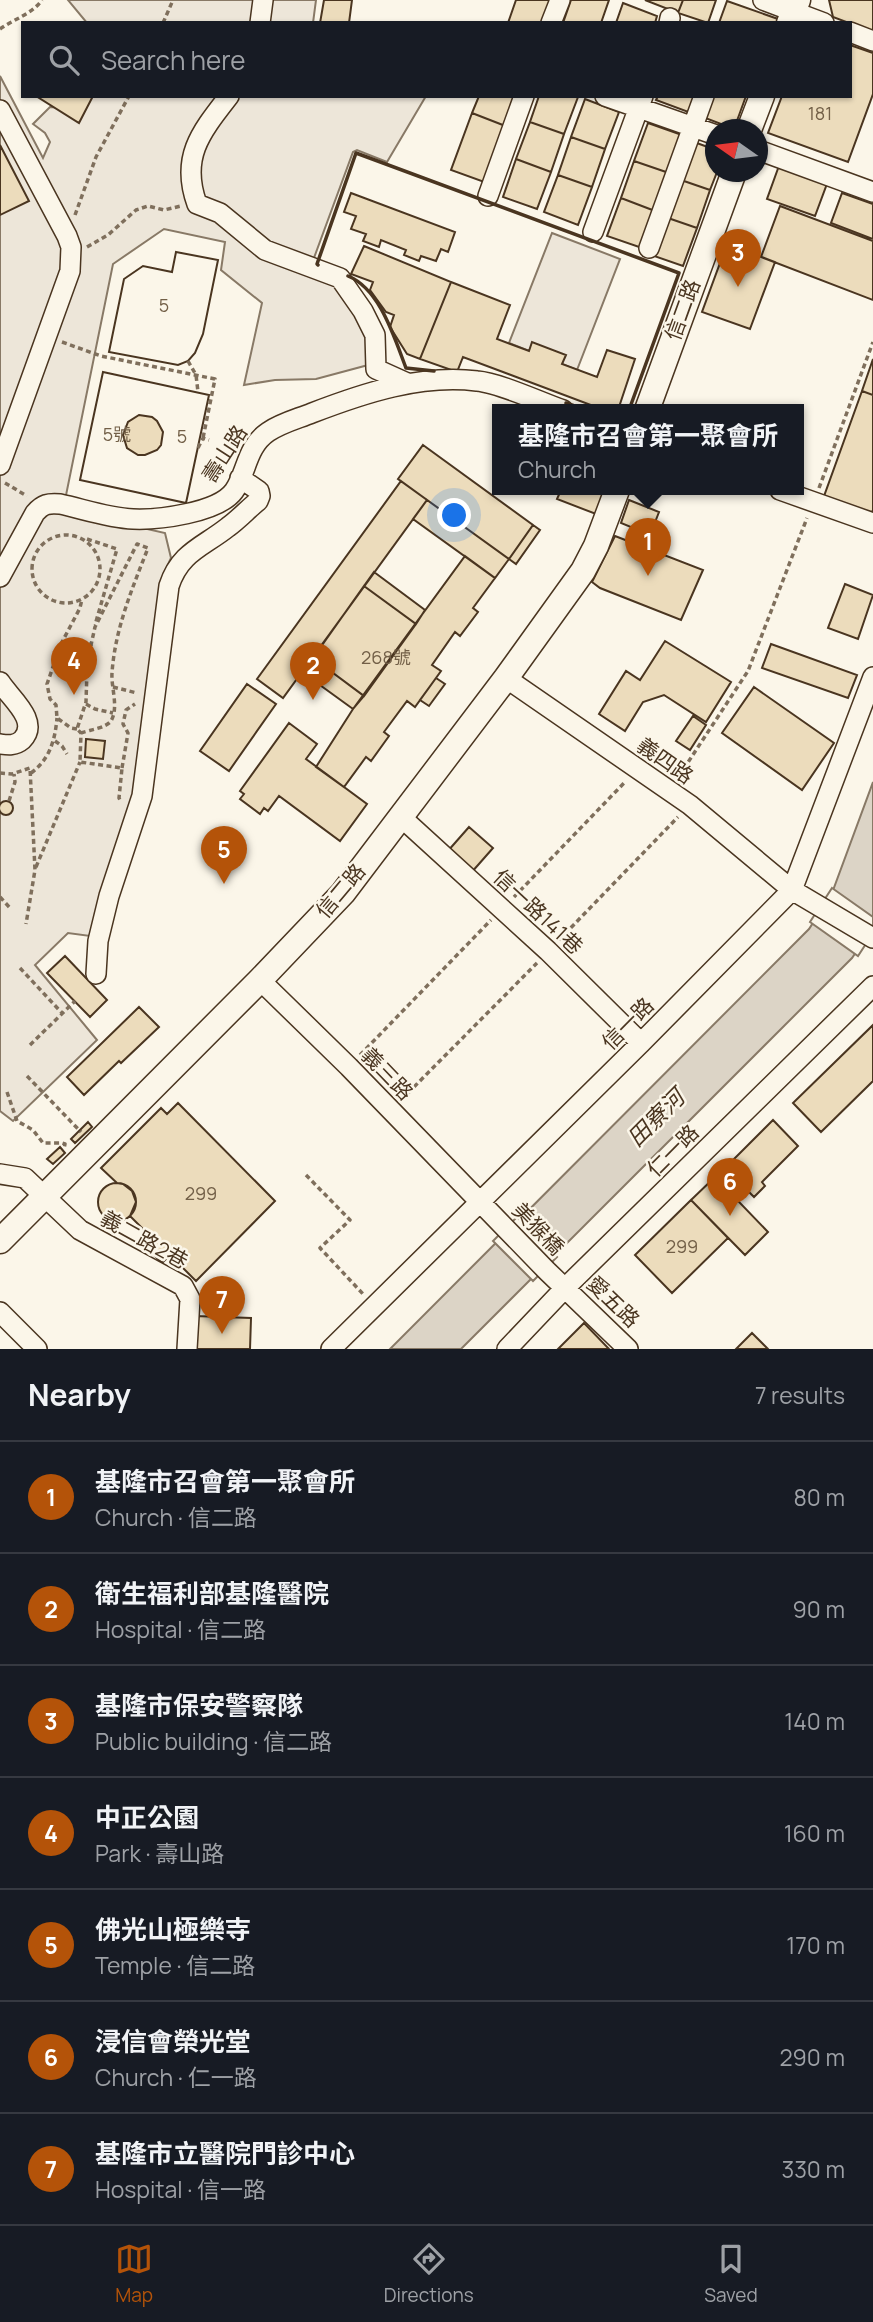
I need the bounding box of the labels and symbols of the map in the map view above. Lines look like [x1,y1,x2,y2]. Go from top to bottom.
house number: 181 [808,101,832,125]
north arrow [705,119,768,182]
pin: 3 [715,229,761,287]
street label: 信二路 [658,275,706,344]
house number: 5 [159,293,169,317]
street label: 壽山路 [195,419,253,487]
house number: 5號 [103,422,131,446]
house number: 5 [177,424,187,448]
your location [437,498,471,532]
pin: 1 [625,518,671,576]
pin: 4 [51,637,97,695]
pin: 2 [290,642,336,700]
house number: 268號 [361,645,411,669]
street label: 義四路 [632,731,699,790]
pin: 5 [201,826,247,884]
street label: 信二路 [309,857,371,923]
street label: 信一路141巷 [488,863,589,960]
street label: 信一路 [595,991,659,1055]
street label: 義三路 [356,1041,420,1106]
water label: 田寮河 [620,1079,694,1153]
street label: 仁一路 [640,1118,704,1182]
pin: 6 [707,1158,753,1216]
house number: 299 [185,1181,217,1205]
street label: 美猴橋 [507,1196,571,1261]
street label: 義二路2巷 [96,1204,193,1275]
house number: 299 [666,1234,698,1258]
street label: 愛五路 [581,1269,646,1333]
pin: 7 [199,1276,245,1334]

